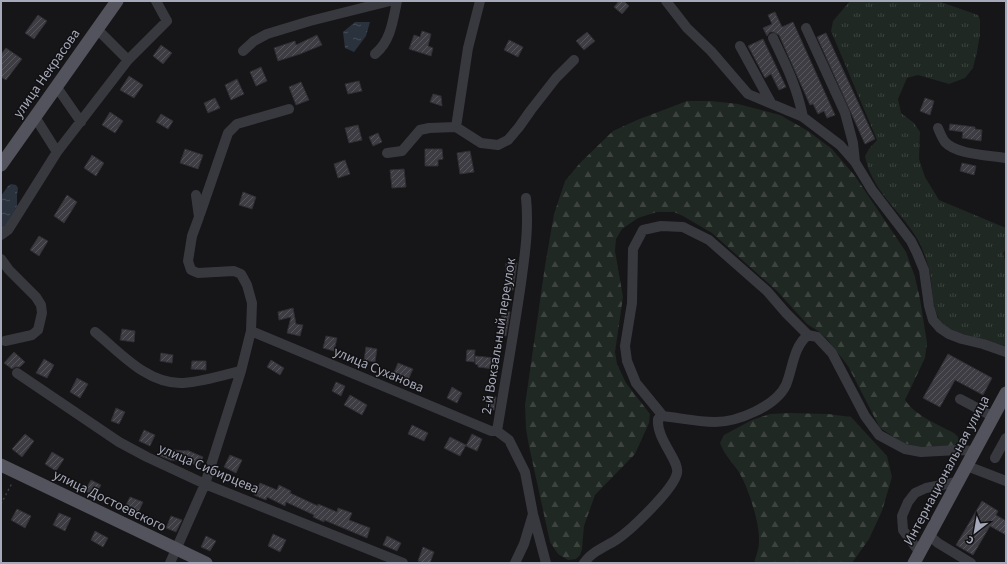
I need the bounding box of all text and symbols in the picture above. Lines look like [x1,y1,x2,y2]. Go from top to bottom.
street label: улица Некрасова [9,25,85,122]
street label: 2-й Вокзальный переулок [477,256,521,416]
street label: улица Суханова [330,342,427,398]
street label: Интернациональная улица [899,392,995,549]
street label: улица Сибирцева [155,439,262,499]
street label: улица Достоевского [50,465,170,537]
north arrow [955,512,995,552]
text: С [963,532,977,548]

